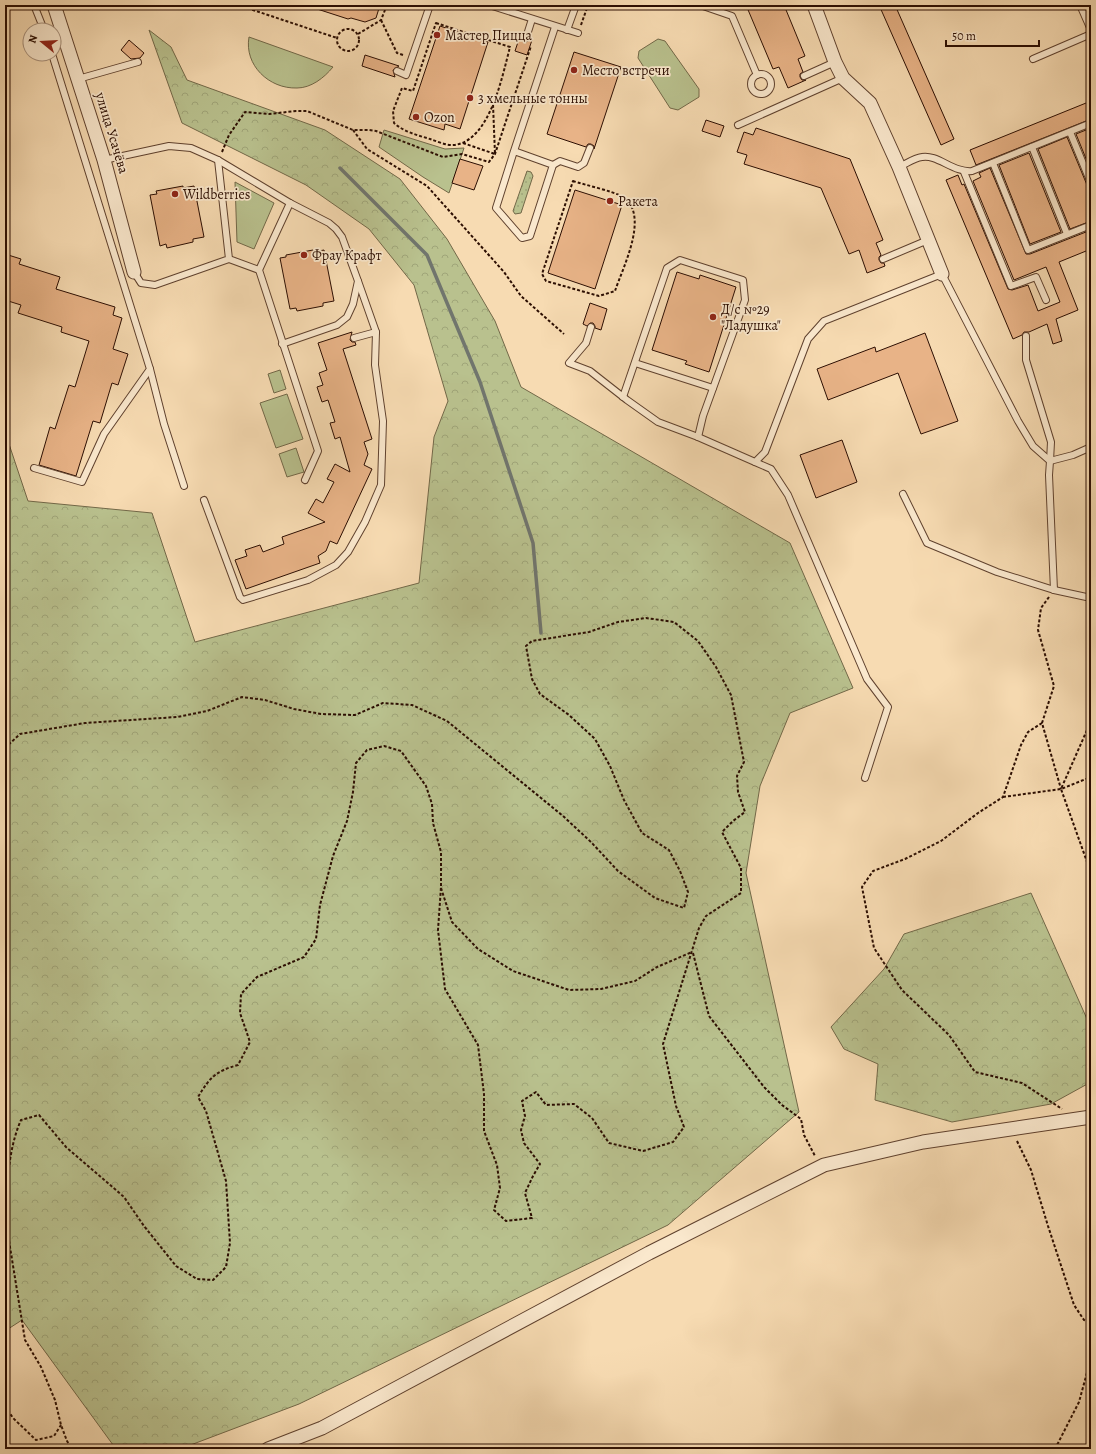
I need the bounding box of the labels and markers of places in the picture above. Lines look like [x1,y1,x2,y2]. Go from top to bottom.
place label: Мастер Пицца [445,26,533,45]
marker: Мастер Пицца [432,30,442,40]
place label: Место встречи [582,61,670,80]
marker: Место встречи [569,65,579,75]
place label: 3 хмельные тонны [478,89,588,108]
marker: 3 хмельные тонны [465,93,475,103]
place label: Ozon [424,108,455,127]
marker: Ozon [411,112,421,122]
place label: Wildberries [182,185,250,204]
marker: Wildberries [170,189,180,199]
place label: Ракета [618,192,658,211]
marker: Ракета [605,196,615,206]
place label: Фрау Крафт [312,246,382,265]
marker: Фрау Крафт [299,250,309,260]
place label: Д/с №29 "Ладушка" [721,300,781,335]
marker: Д/с №29 "Ладушка" [708,312,718,322]

